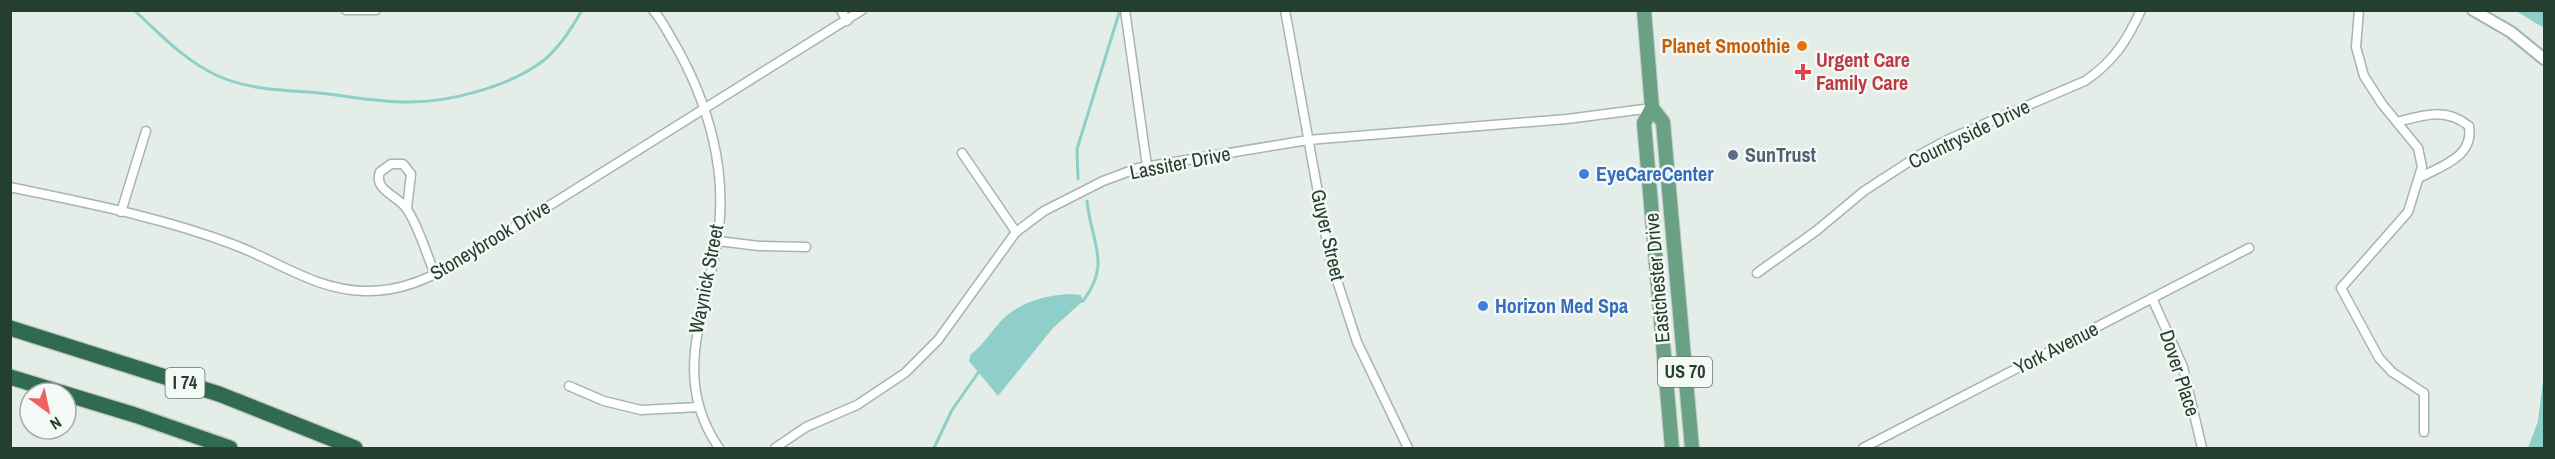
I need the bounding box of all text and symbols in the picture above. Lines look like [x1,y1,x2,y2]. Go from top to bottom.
place label: Planet Smoothie [1662,32,1790,59]
marker: Planet Smoothie [1795,39,1809,53]
place label: Urgent Care Family Care [1816,46,1910,96]
marker: Urgent Care Family Care [1794,63,1812,81]
street label: Countryside Drive [1903,92,2034,175]
street label: Lassiter Drive [1127,140,1233,186]
place label: SunTrust [1745,141,1817,168]
marker: SunTrust [1726,148,1740,162]
place label: EyeCareCenter [1596,160,1714,187]
marker: EyeCareCenter [1577,167,1591,181]
street label: Guyer Street [1305,187,1352,284]
street label: Stoneybrook Drive [425,193,555,286]
street label: Eastchester Drive [1637,212,1676,344]
street label: Waynick Street [682,222,729,336]
place label: Horizon Med Spa [1495,292,1628,319]
marker: Horizon Med Spa [1476,299,1490,313]
street label: York Avenue [2009,315,2103,380]
street label: Dover Place [2154,326,2207,419]
road number: US 70 [1658,357,1712,387]
road number: I 74 [166,368,204,398]
north arrow [18,381,78,441]
text: N [46,412,66,435]

